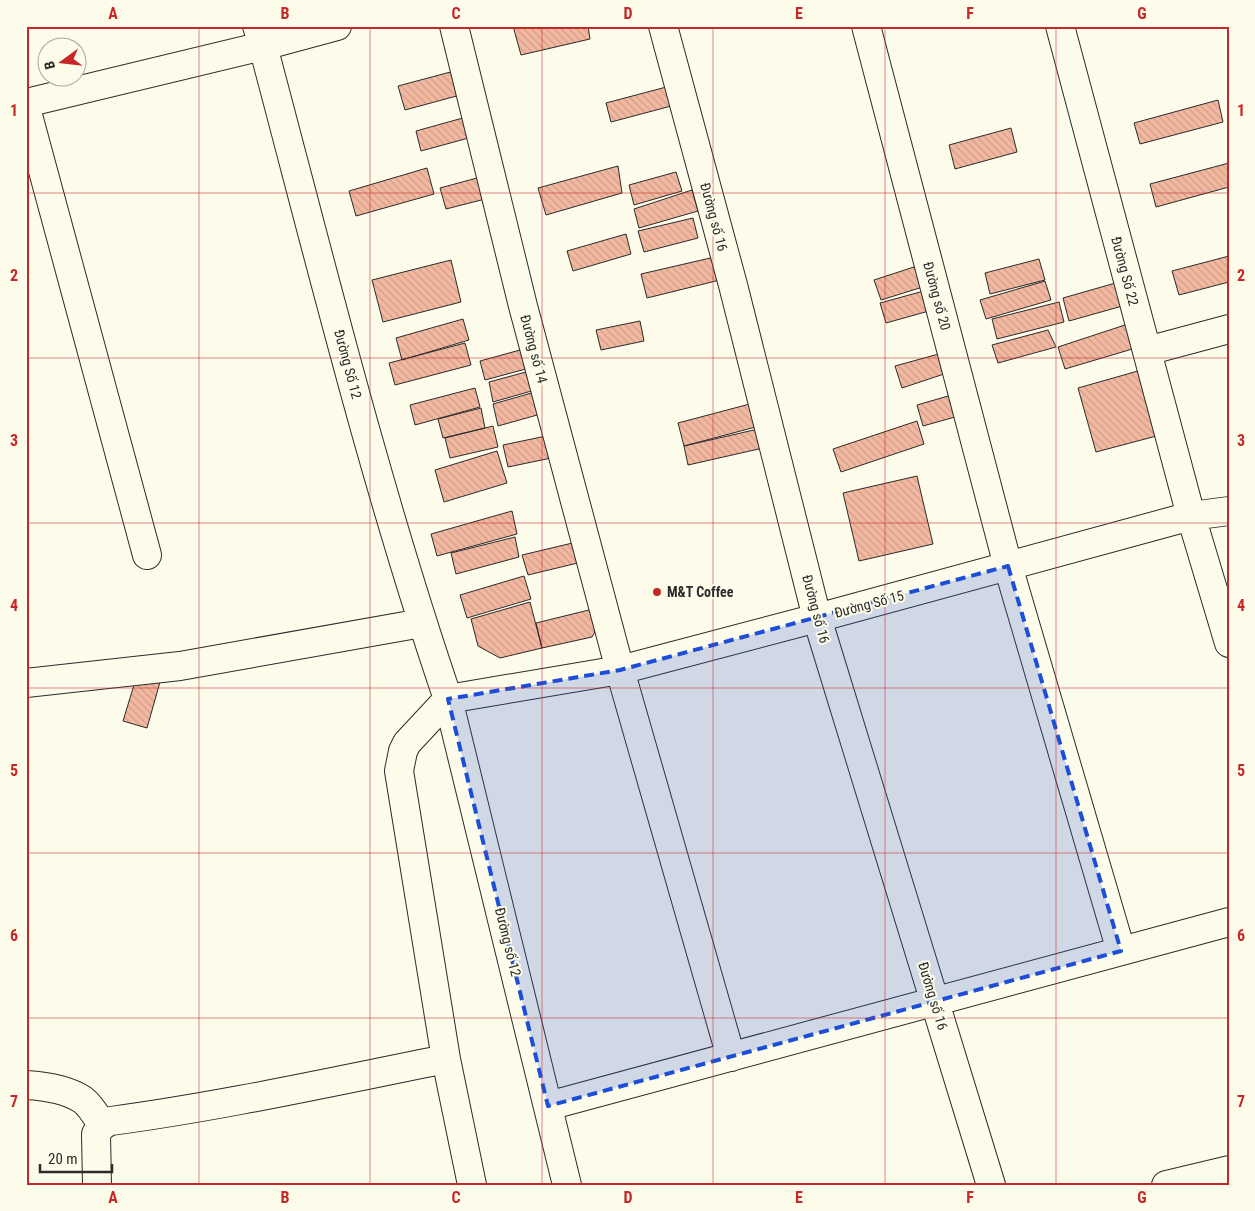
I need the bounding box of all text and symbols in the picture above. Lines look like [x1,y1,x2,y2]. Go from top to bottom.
text: A [108,4,118,23]
text: B [281,4,290,23]
text: C [451,4,461,23]
text: D [623,4,633,23]
text: E [795,4,803,23]
text: F [966,4,974,23]
text: G [1137,4,1147,23]
north arrow [38,38,88,88]
text: B [41,59,58,71]
text: 1 [10,101,18,120]
text: 1 [1237,101,1245,120]
street label: Đường số 16 [697,181,731,253]
street label: Đường Số 22 [1108,235,1142,308]
street label: Đường số 20 [920,260,954,332]
text: 2 [10,266,18,285]
text: 2 [1237,266,1245,285]
street label: Đường số 14 [517,313,551,385]
street label: Đường Số 12 [331,328,365,401]
text: 3 [10,431,18,450]
text: 3 [1237,431,1245,450]
street label: Đường số 16 [799,573,833,645]
place label: M&T Coffee [667,584,734,600]
marker: M&T Coffee [651,586,663,598]
street label: Đường Số 15 [833,587,906,621]
text: 4 [10,596,18,615]
text: 4 [1237,596,1245,615]
text: 5 [10,761,18,780]
text: 5 [1237,761,1245,780]
street label: Đường số 12 [492,906,524,978]
text: 6 [10,926,18,945]
text: 6 [1237,926,1245,945]
street label: Đường số 16 [915,960,951,1032]
text: 7 [10,1092,18,1111]
text: 7 [1237,1092,1245,1111]
scale bar [40,1141,112,1173]
text: 20 m [48,1150,78,1168]
text: A [108,1188,118,1207]
text: B [281,1188,290,1207]
text: C [451,1188,461,1207]
text: D [623,1188,633,1207]
text: E [795,1188,803,1207]
text: F [966,1188,974,1207]
text: G [1137,1188,1147,1207]

